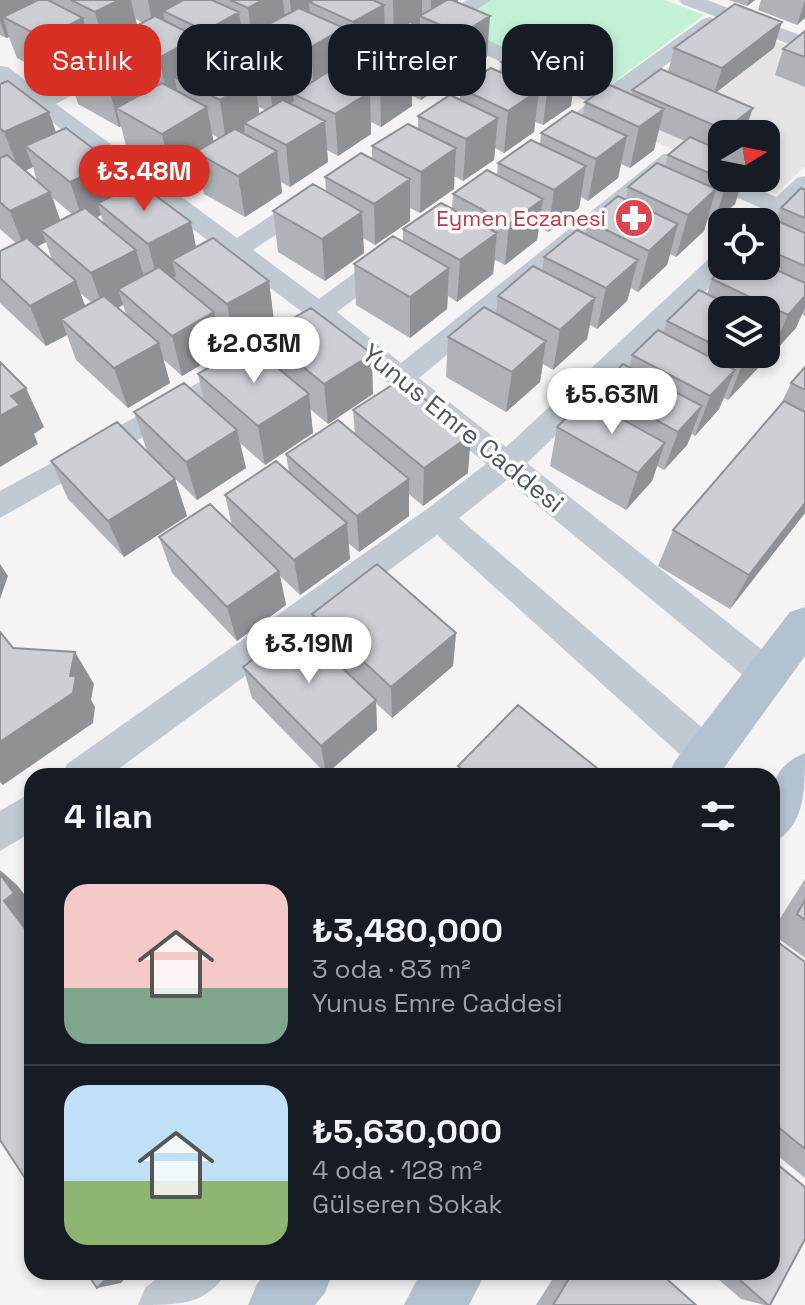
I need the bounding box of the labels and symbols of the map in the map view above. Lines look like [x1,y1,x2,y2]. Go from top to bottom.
north arrow [708,120,780,192]
pin: ₺3.48M [79,145,209,213]
pharmacy icon: Eymen Eczanesi [613,197,655,239]
place label: Eymen Eczanesi [436,204,606,232]
pin: ₺2.03M [189,317,319,385]
street label: Yunus Emre Caddesi [355,336,571,520]
pin: ₺5.63M [547,368,677,436]
pin: ₺3.19M [244,617,374,685]

